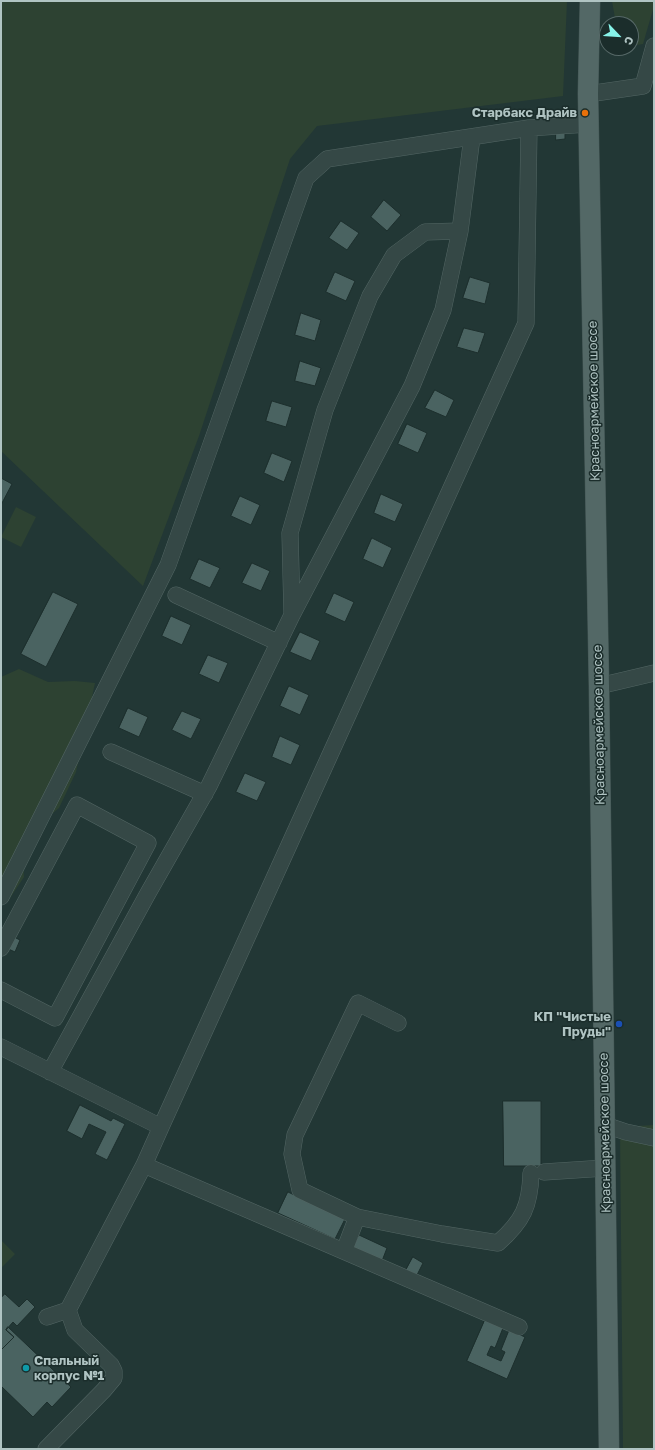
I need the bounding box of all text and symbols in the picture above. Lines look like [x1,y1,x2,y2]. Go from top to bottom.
north arrow [599,16,639,56]
text: С [622,35,637,47]
place label: Старбакс Драйв [472,105,577,121]
marker: Старбакс Драйв [580,108,590,118]
street label: Красноармейское шоссе [585,321,603,481]
street label: Красноармейское шоссе [590,645,608,805]
place label: КП "Чистые Пруды" [534,1009,611,1040]
marker: КП "Чистые Пруды" [614,1019,624,1029]
street label: Красноармейское шоссе [596,1053,614,1213]
place label: Спальный корпус №1 [34,1353,104,1384]
marker: Спальный корпус №1 [21,1363,31,1373]

